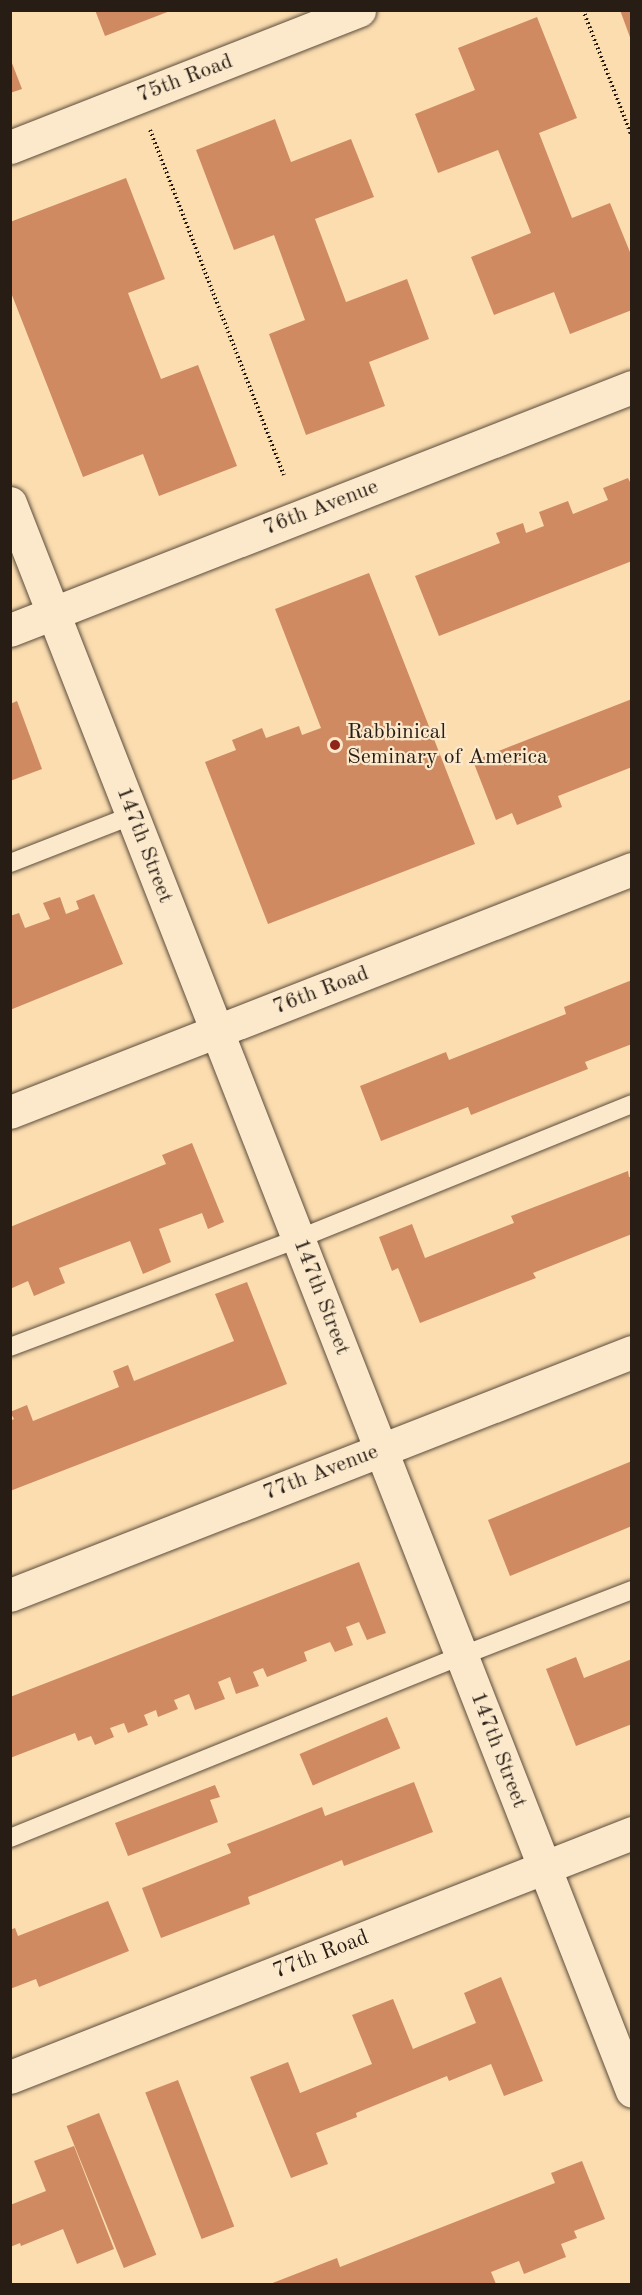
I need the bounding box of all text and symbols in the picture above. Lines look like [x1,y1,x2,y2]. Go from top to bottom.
street label: 75th Road [133,49,237,109]
street label: 76th Avenue [260,474,382,542]
place label: Rabbinical Seminary of America [347,719,548,770]
marker: Rabbinical Seminary of America [328,738,342,752]
street label: 147th Street [110,783,178,907]
street label: 76th Road [269,961,373,1021]
street label: 147th Street [287,1235,355,1359]
street label: 77th Avenue [260,1439,382,1507]
street label: 147th Street [464,1688,532,1812]
street label: 77th Road [269,1925,373,1985]

